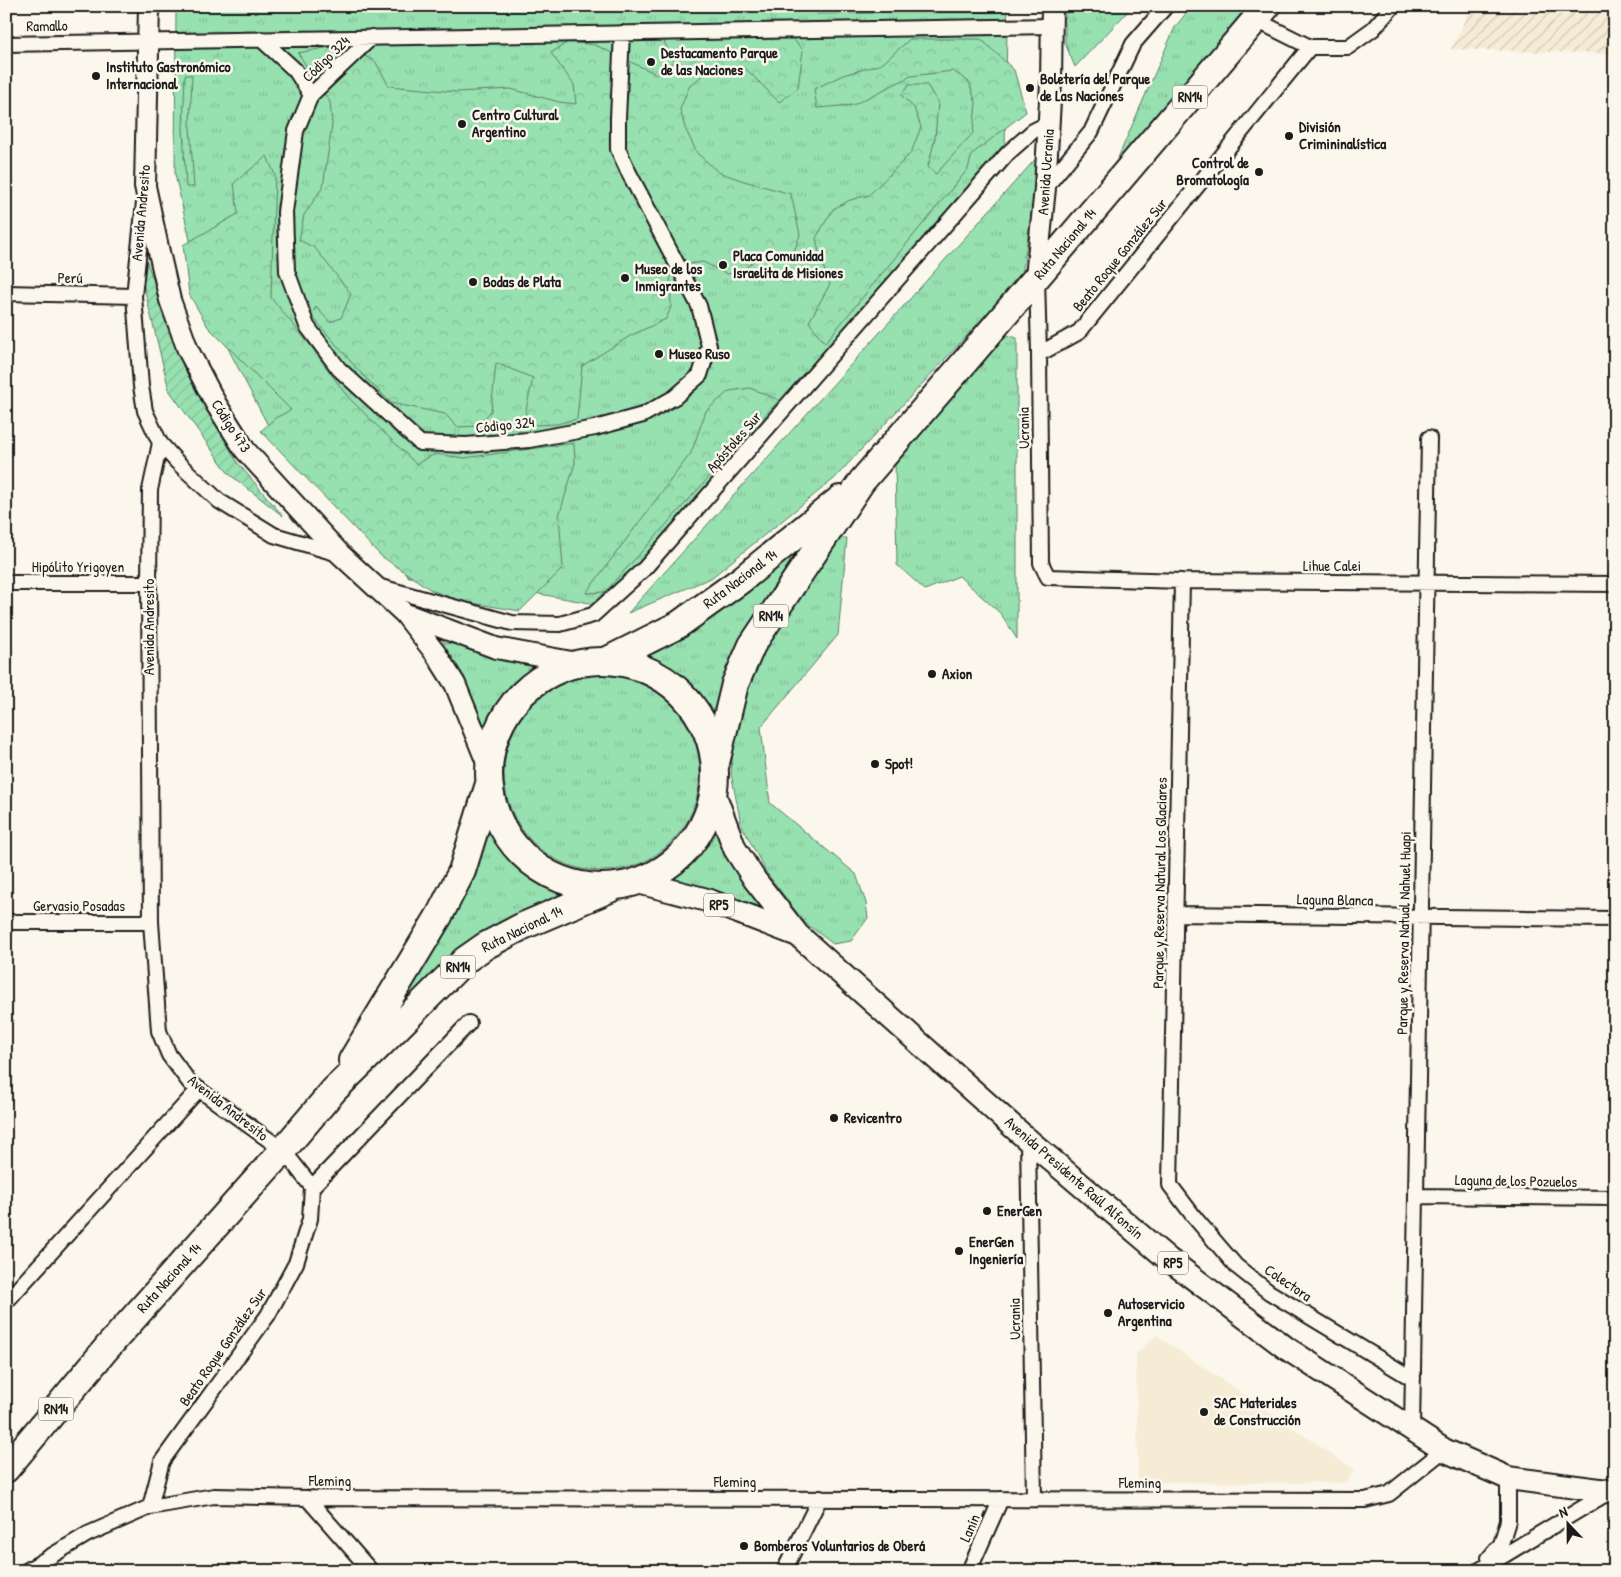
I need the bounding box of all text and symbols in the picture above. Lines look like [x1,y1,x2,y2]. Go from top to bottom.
street label: Ramallo [26,15,68,36]
street label: Código 324 [297,30,354,87]
place label: Destacamento Parque de las Naciones [661,42,778,80]
place label: Instituto Gastronómico Internacional [106,56,231,94]
marker: Destacamento Parque de las Naciones [645,56,657,68]
place label: Boletería del Parque de Las Naciones [1040,68,1150,106]
marker: Instituto Gastronómico Internacional [90,70,102,82]
marker: Boletería del Parque de Las Naciones [1024,82,1036,94]
road number: RN14 [1172,85,1208,108]
place label: Centro Cultural Argentino [472,104,559,143]
place label: División Crimininalística [1299,116,1386,154]
marker: Centro Cultural Argentino [456,118,468,130]
street label: Avenida Ucrania [1032,128,1059,216]
marker: División Crimininalística [1283,130,1295,142]
place label: Control de Bromatología [1176,152,1249,191]
street label: Avenida Andresito [126,164,155,262]
marker: Control de Bromatología [1253,166,1265,178]
street label: Beato Roque González Sur [1067,193,1172,316]
street label: Ruta Nacional 14 [1028,203,1101,284]
place label: Placa Comunidad Israelita de Misiones [733,245,843,283]
place label: Museo de los Inmigrantes [635,258,702,297]
marker: Placa Comunidad Israelita de Misiones [717,259,729,271]
street label: Perú [57,267,83,288]
place label: Bodas de Plata [483,271,561,292]
marker: Museo de los Inmigrantes [619,272,631,284]
marker: Bodas de Plata [467,276,479,288]
place label: Museo Ruso [669,343,730,364]
marker: Museo Ruso [653,348,665,360]
street label: Código 473 [206,395,257,457]
street label: Apóstoles Sur [701,406,766,477]
street label: Ucrania [1013,407,1034,449]
street label: Código 324 [475,411,536,438]
street label: Ruta Nacional 14 [698,544,781,613]
street label: Lihue Calei [1303,555,1361,576]
street label: Hipólito Yrigoyen [32,556,124,577]
street label: Avenida Andresito [138,579,159,675]
road number: RN14 [754,604,788,628]
place label: Axion [942,663,972,684]
marker: Axion [926,668,938,680]
place label: Spot! [885,753,913,775]
marker: Spot! [869,758,881,770]
street label: Parque y Reserva Natural Los Glaciares [1147,777,1172,989]
street label: Parque y Reserva Natual Nahuel Huapi [1391,831,1416,1035]
street label: Laguna Blanca [1297,888,1373,911]
road number: RP5 [704,894,734,916]
street label: Gervasio Posadas [33,895,125,916]
street label: Ruta Nacional 14 [478,900,566,957]
road number: RN14 [440,956,476,979]
street label: Avenida Andresito [184,1070,273,1146]
place label: Revicentro [844,1107,902,1128]
street label: Avenida Presidente Raúl Alfonsín [1000,1111,1148,1244]
marker: Revicentro [828,1112,840,1124]
street label: Laguna de los Pozuelos [1455,1169,1578,1192]
place label: EnerGen [997,1200,1042,1221]
marker: EnerGen [981,1205,993,1217]
place label: EnerGen Ingeniería [969,1231,1023,1270]
street label: Ruta Nacional 14 [132,1238,206,1317]
marker: EnerGen Ingeniería [953,1245,965,1257]
road number: RP5 [1158,1252,1188,1274]
street label: Colectora [1260,1259,1316,1306]
street label: Beato Roque González Sur [174,1283,272,1410]
place label: Autoservicio Argentina [1118,1293,1185,1332]
street label: Ucrania [1004,1298,1025,1340]
marker: Autoservicio Argentina [1102,1307,1114,1319]
place label: SAC Materiales de Construcción [1214,1392,1301,1430]
road number: RN14 [38,1398,74,1420]
marker: SAC Materiales de Construcción [1198,1406,1210,1418]
street label: Fleming [308,1470,352,1491]
street label: Fleming [713,1471,757,1492]
street label: Fleming [1118,1472,1162,1493]
north arrow [1544,1500,1594,1550]
text: N [1556,1501,1570,1522]
street label: Lanín [954,1510,985,1545]
place label: Bomberos Voluntarios de Oberá [754,1535,925,1556]
marker: Bomberos Voluntarios de Oberá [738,1540,750,1552]

